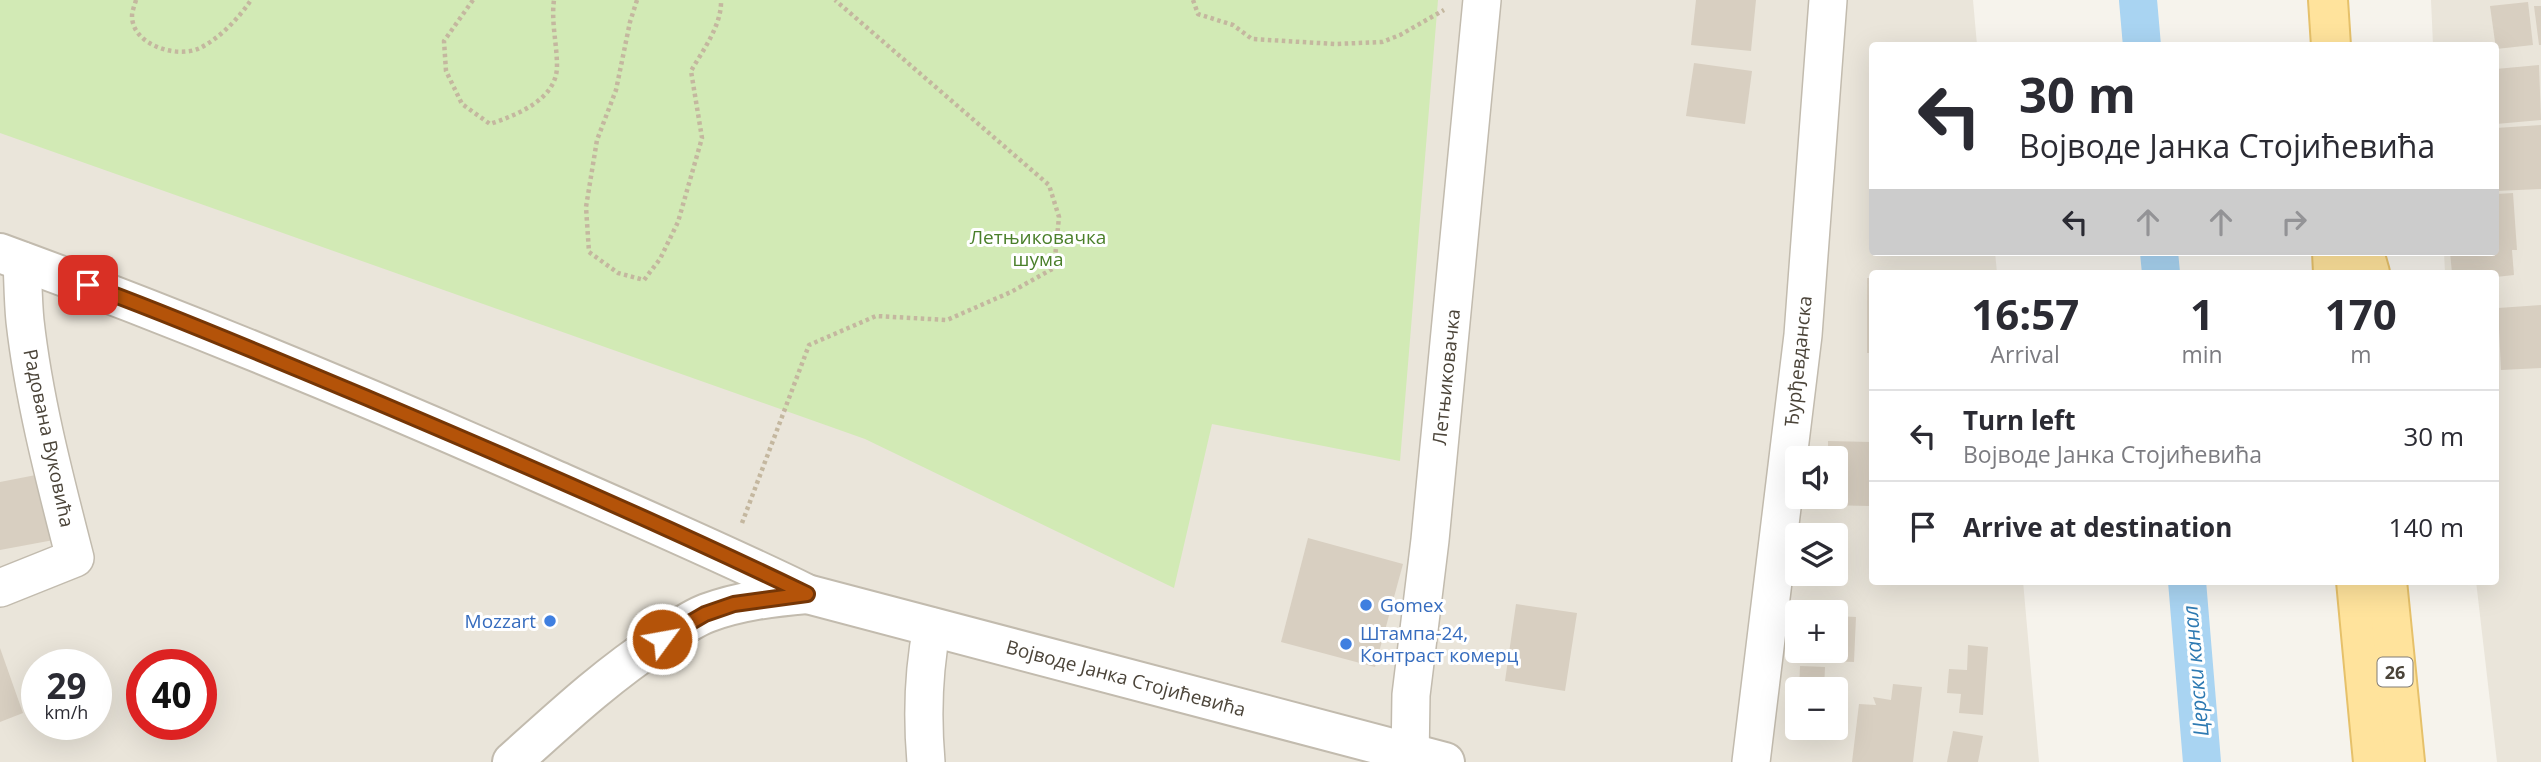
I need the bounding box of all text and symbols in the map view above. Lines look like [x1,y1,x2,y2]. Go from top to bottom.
text: 30 m [2019,61,2136,127]
icon: left [1904,70,1995,161]
text: Војводе Јанка Стојићевића [2019,124,2435,167]
icon: left [2056,203,2094,241]
icon: ahead [2129,203,2167,241]
icon: ahead [2202,203,2240,241]
icon: right [2275,203,2313,241]
park label: Летњиковачка шума [970,224,1106,272]
pin [58,255,118,315]
icon: arrive [69,266,107,304]
text: 16:57 [1971,285,2079,342]
text: 1 [2190,285,2214,342]
text: 170 [2325,285,2397,342]
street label: Ђурђевданска [1778,294,1818,428]
street label: Летњиковачка [1426,308,1466,446]
text: Arrival [1991,338,2060,370]
text: min [2181,338,2223,370]
text: m [2350,338,2371,370]
street label: Радована Вуковића [17,346,81,530]
text: Turn left [1963,402,2075,438]
icon: left [1904,417,1942,455]
text: 30 m [2403,418,2464,454]
text: Војводе Јанка Стојићевића [1963,438,2262,470]
map controls [1785,446,1848,740]
button: sound [1785,446,1848,509]
icon: arrive [1904,508,1942,546]
text: Arrive at destination [1963,509,2232,545]
text: 140 m [2389,509,2464,545]
button: layers [1785,523,1848,586]
place label: Gomex [1380,592,1444,618]
marker: Gomex [1358,597,1374,613]
button: + [1785,600,1848,663]
position arrow [625,602,699,676]
water label: Церски канал [2175,604,2215,738]
place label: Mozzart [465,608,536,634]
marker: Mozzart [542,613,558,629]
place label: Штампа-24, Контраст комерц [1360,620,1519,668]
street label: Војводе Јанка Стојићевића [1003,633,1249,723]
marker: Штампа-24, Контраст комерц [1338,636,1354,652]
speed limit sign: 40 [126,649,217,740]
road number: 26 [2378,658,2412,686]
text: 29 [46,662,87,709]
button: − [1785,677,1848,740]
text: km/h [45,700,88,724]

